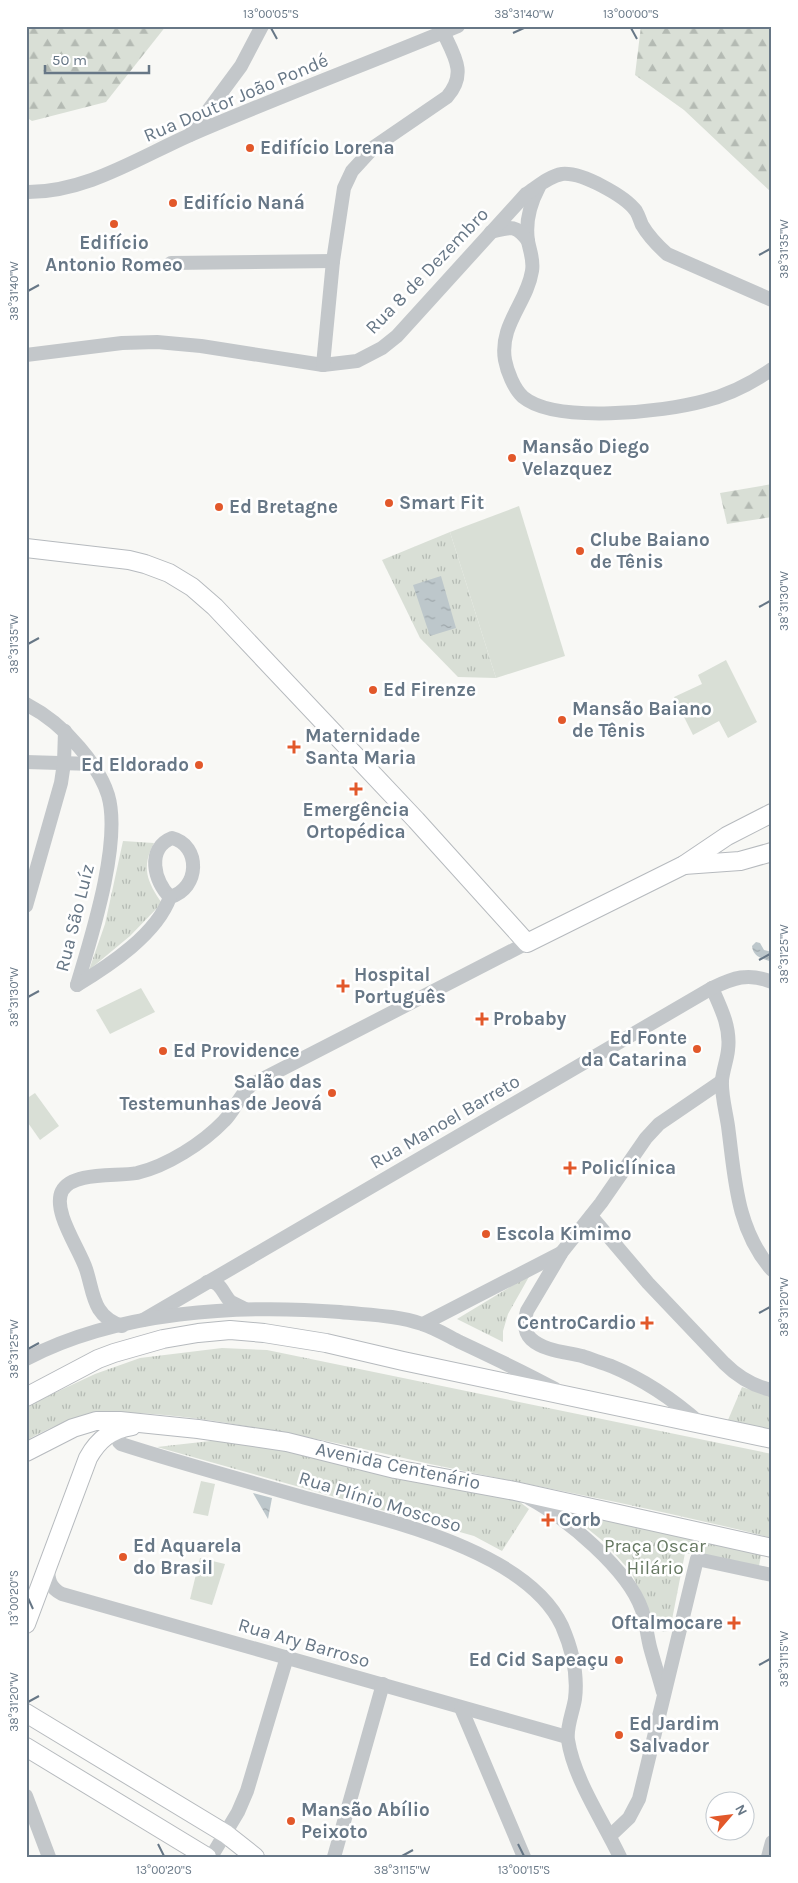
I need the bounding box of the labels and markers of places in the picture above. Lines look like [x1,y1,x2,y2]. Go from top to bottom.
place label: Edifício Lorena [260,137,395,159]
marker: Edifício Lorena [244,142,256,154]
place label: Edifício Naná [183,192,305,214]
marker: Edifício Naná [167,197,179,209]
marker: Edifício Antonio Romeo [108,218,120,230]
place label: Edifício Antonio Romeo [45,232,183,276]
place label: Mansão Diego Velazquez [522,436,649,480]
marker: Mansão Diego Velazquez [506,452,518,464]
place label: Smart Fit [399,492,484,514]
place label: Ed Bretagne [229,496,338,518]
marker: Smart Fit [383,497,395,509]
marker: Ed Bretagne [213,501,225,513]
place label: Clube Baiano de Tênis [590,529,710,573]
marker: Clube Baiano de Tênis [574,545,586,557]
place label: Ed Firenze [383,679,476,701]
marker: Ed Firenze [367,684,379,696]
place label: Mansão Baiano de Tênis [572,698,712,742]
marker: Mansão Baiano de Tênis [556,714,568,726]
place label: Maternidade Santa Maria [305,725,420,769]
marker: Maternidade Santa Maria [287,740,301,754]
place label: Ed Eldorado [81,754,189,776]
marker: Ed Eldorado [193,759,205,771]
marker: Emergência Ortopédica [349,782,363,796]
place label: Emergência Ortopédica [303,799,409,843]
place label: Hospital Português [354,964,446,1008]
marker: Hospital Português [336,979,350,993]
place label: Probaby [493,1008,567,1030]
marker: Probaby [475,1012,489,1026]
place label: Ed Fonte da Catarina [581,1027,687,1071]
place label: Ed Providence [173,1040,300,1062]
marker: Ed Fonte da Catarina [691,1043,703,1055]
marker: Ed Providence [157,1045,169,1057]
place label: Salão das Testemunhas de Jeová [119,1071,322,1115]
marker: Salão das Testemunhas de Jeová [326,1087,338,1099]
place label: Policlínica [581,1157,676,1179]
marker: Policlínica [563,1161,577,1175]
place label: Escola Kimimo [496,1223,631,1245]
marker: Escola Kimimo [480,1228,492,1240]
place label: CentroCardio [517,1312,636,1334]
marker: CentroCardio [640,1316,654,1330]
place label: Corb [559,1509,601,1531]
marker: Corb [541,1513,555,1527]
place label: Ed Aquarela do Brasil [133,1535,242,1579]
marker: Ed Aquarela do Brasil [117,1551,129,1563]
place label: Oftalmocare [611,1612,723,1634]
marker: Oftalmocare [727,1616,741,1630]
place label: Ed Cid Sapeaçu [469,1649,609,1671]
marker: Ed Cid Sapeaçu [613,1654,625,1666]
place label: Ed Jardim Salvador [629,1713,720,1757]
marker: Ed Jardim Salvador [613,1729,625,1741]
place label: Mansão Abílio Peixoto [301,1799,430,1843]
marker: Mansão Abílio Peixoto [285,1815,297,1827]

